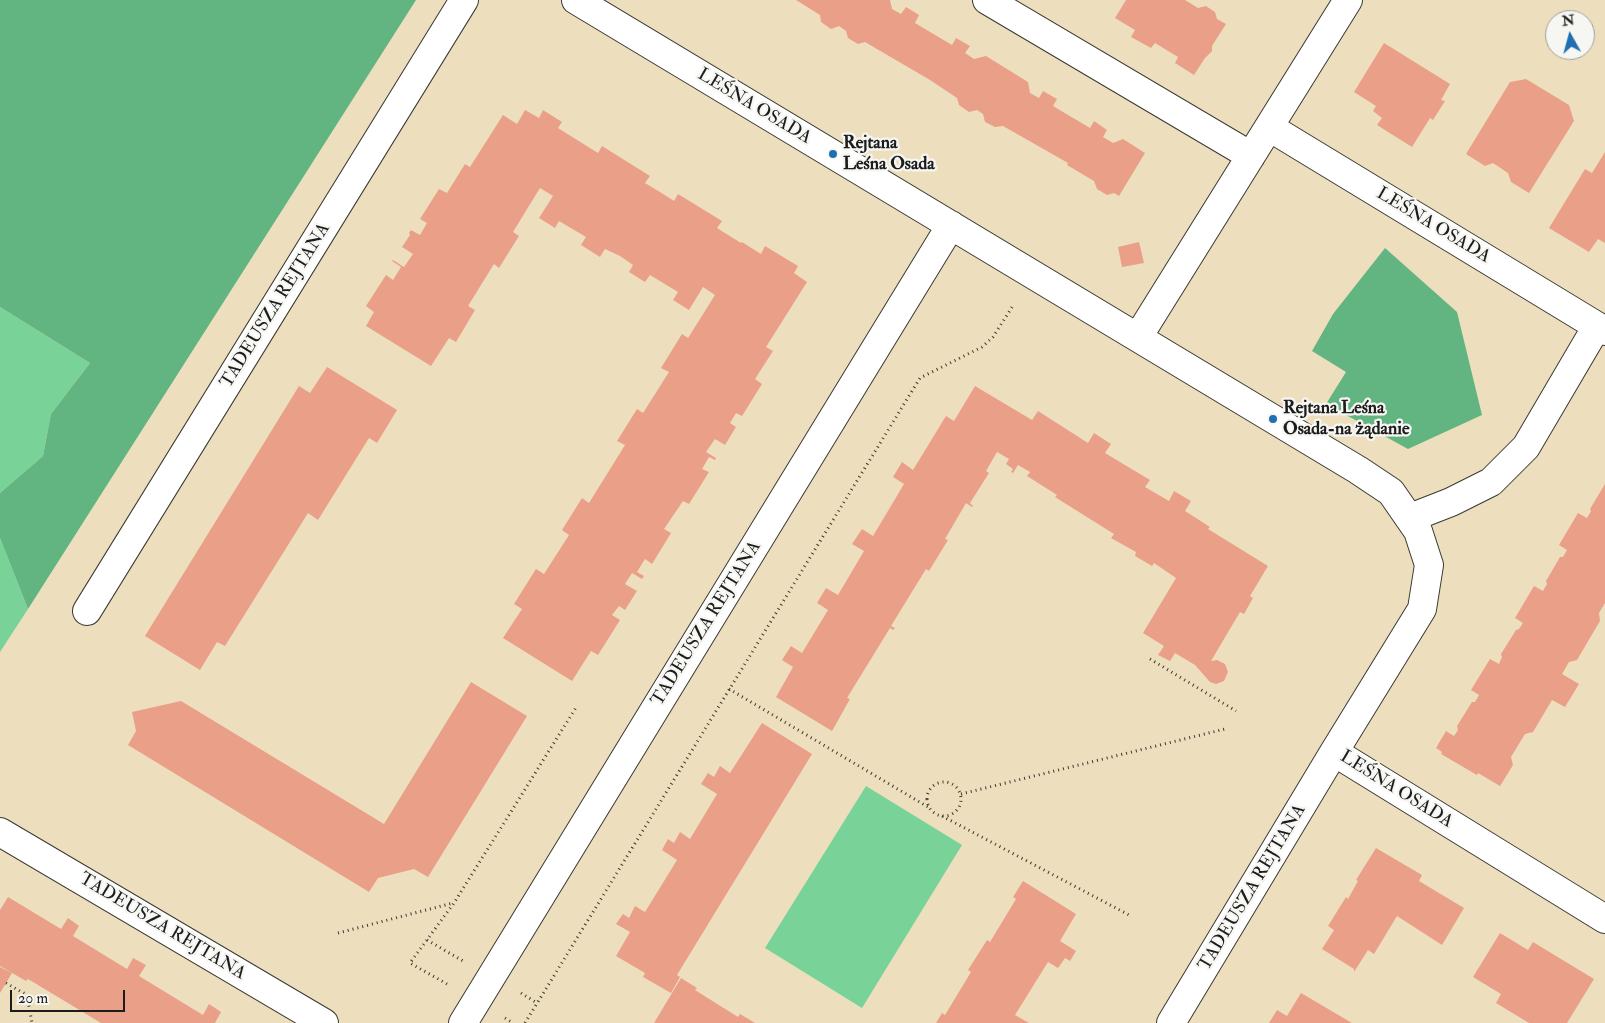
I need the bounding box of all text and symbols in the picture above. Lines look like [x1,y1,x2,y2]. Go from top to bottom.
north arrow [1545,10,1595,60]
text: N [1561,11,1575,30]
street label: LEŚNA OSADA [693,65,815,149]
place label: Rejtana Leśna Osada [843,133,935,176]
marker: Rejtana Leśna Osada [827,148,839,160]
street label: LEŚNA OSADA [1372,184,1494,268]
street label: TADEUSZA REJTANA [216,220,336,392]
place label: Rejtana Leśna Osada-na żądanie [1283,398,1409,440]
marker: Rejtana Leśna Osada-na żądanie [1267,413,1279,425]
street label: TADEUSZA REJTANA [647,538,767,710]
street label: LEŚNA OSADA [1336,747,1456,833]
street label: TADEUSZA REJTANA [1195,801,1311,975]
street label: TADEUSZA REJTANA [75,869,249,985]
scale bar [12,980,128,1012]
text: 20 m [18,989,48,1008]

